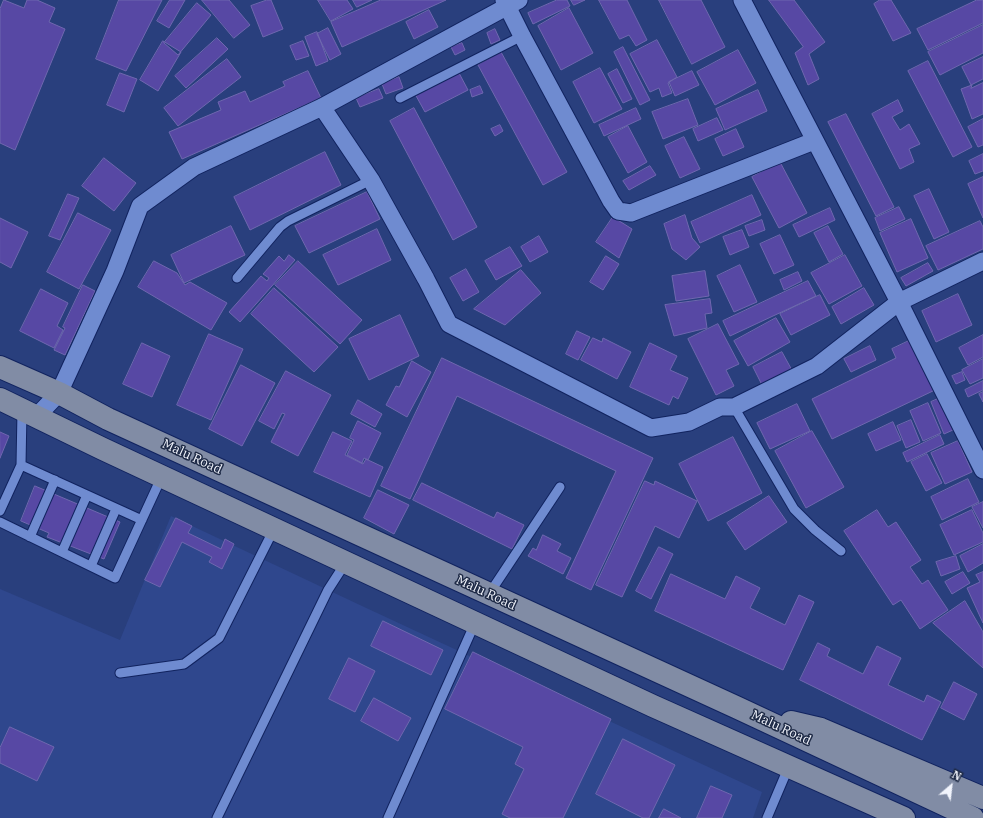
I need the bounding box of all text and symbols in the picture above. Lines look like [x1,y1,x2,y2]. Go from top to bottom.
street label: Malu Road [160,436,224,478]
street label: Malu Road [454,572,518,614]
street label: Malu Road [749,707,813,749]
north arrow [931,766,971,806]
text: N [949,767,964,784]

